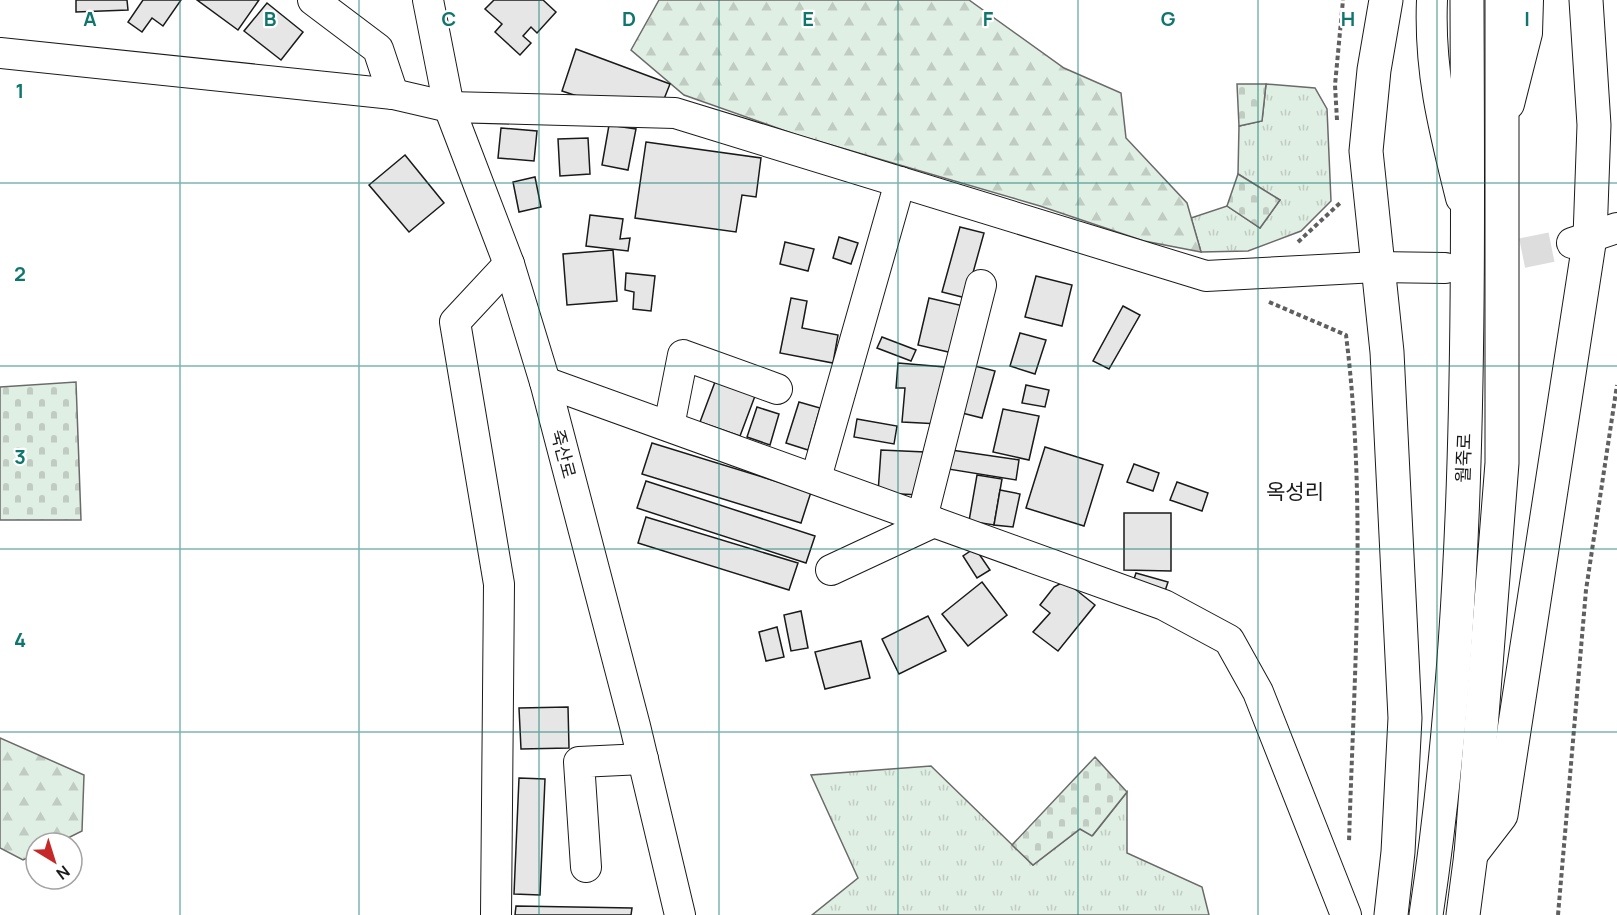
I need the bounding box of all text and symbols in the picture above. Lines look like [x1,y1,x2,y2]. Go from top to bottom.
text: A [83,5,97,32]
text: B [264,5,277,32]
text: C [442,5,456,32]
text: D [622,5,636,32]
text: E [802,5,814,32]
text: F [983,5,994,32]
text: G [1161,5,1176,32]
text: H [1341,5,1355,32]
text: I [1524,5,1530,32]
text: 1 [16,77,24,104]
text: 2 [14,260,26,287]
street label: 죽산로 [546,427,582,481]
street label: 월죽로 [1450,433,1476,483]
text: 3 [14,443,26,470]
district label: 옥성리 [1266,477,1324,505]
text: 4 [14,626,26,653]
north arrow [24,831,84,891]
text: N [52,861,75,885]

